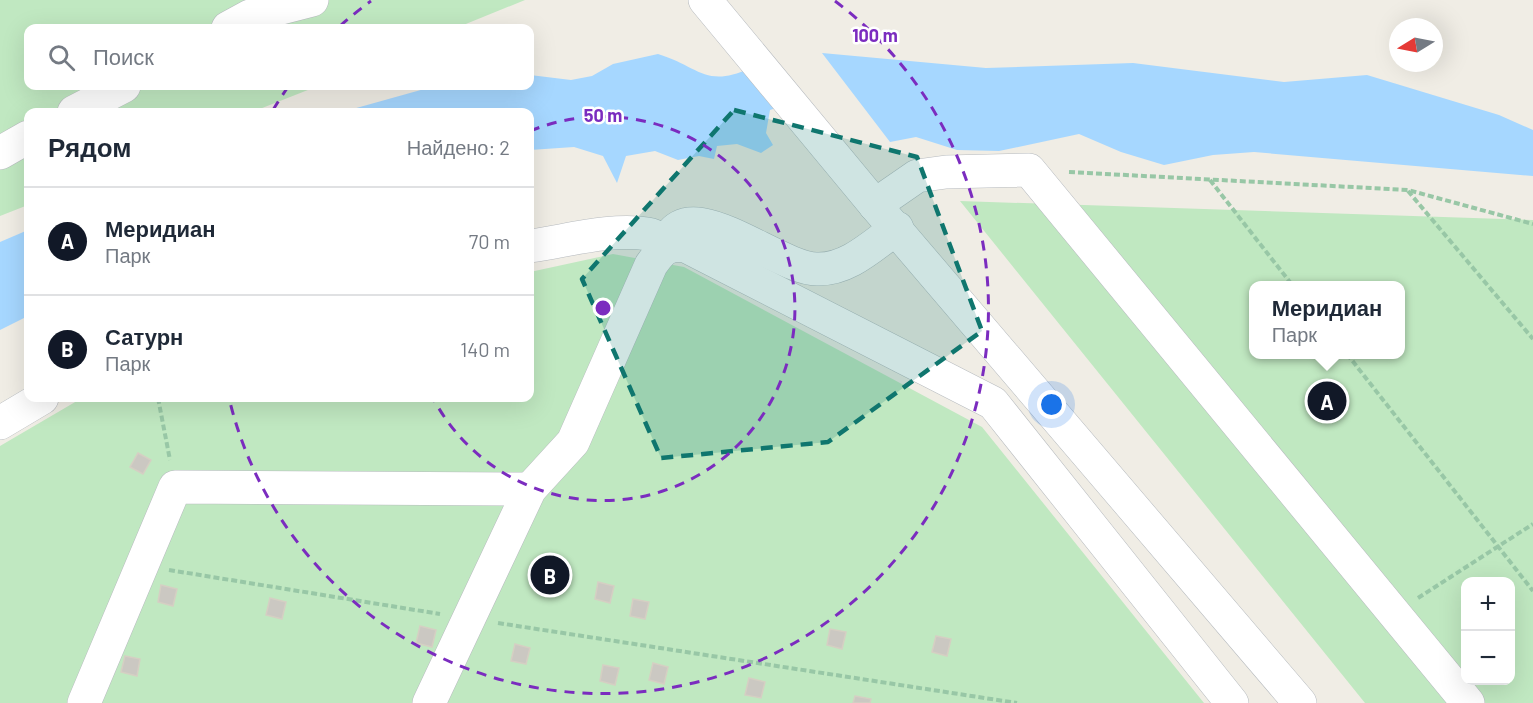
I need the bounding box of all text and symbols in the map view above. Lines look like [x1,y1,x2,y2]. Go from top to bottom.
north arrow [1389,18,1443,72]
search box [24,24,534,90]
text: 100 m [852,24,898,46]
icon: search [45,41,78,74]
text: Поиск [93,43,154,69]
text: 50 m [584,104,622,126]
text: Рядом [48,131,131,162]
text: Найдено: 2 [407,135,510,159]
text: Меридиан [105,215,216,241]
text: A [61,229,74,253]
text: 70 m [469,229,510,253]
text: Парк [105,243,150,267]
popup [1249,281,1405,359]
text: Меридиан [1272,294,1382,320]
centre of rings [593,298,613,318]
text: Парк [1272,322,1317,346]
text: Сатурн [105,323,183,349]
text: B [61,337,74,361]
text: 140 m [460,337,510,361]
text: Парк [105,351,150,375]
pin: A [1308,378,1346,424]
your location [1037,390,1066,419]
pin: B [530,552,570,598]
map controls [1461,577,1515,685]
button: + [1461,577,1515,631]
button: − [1461,631,1515,685]

